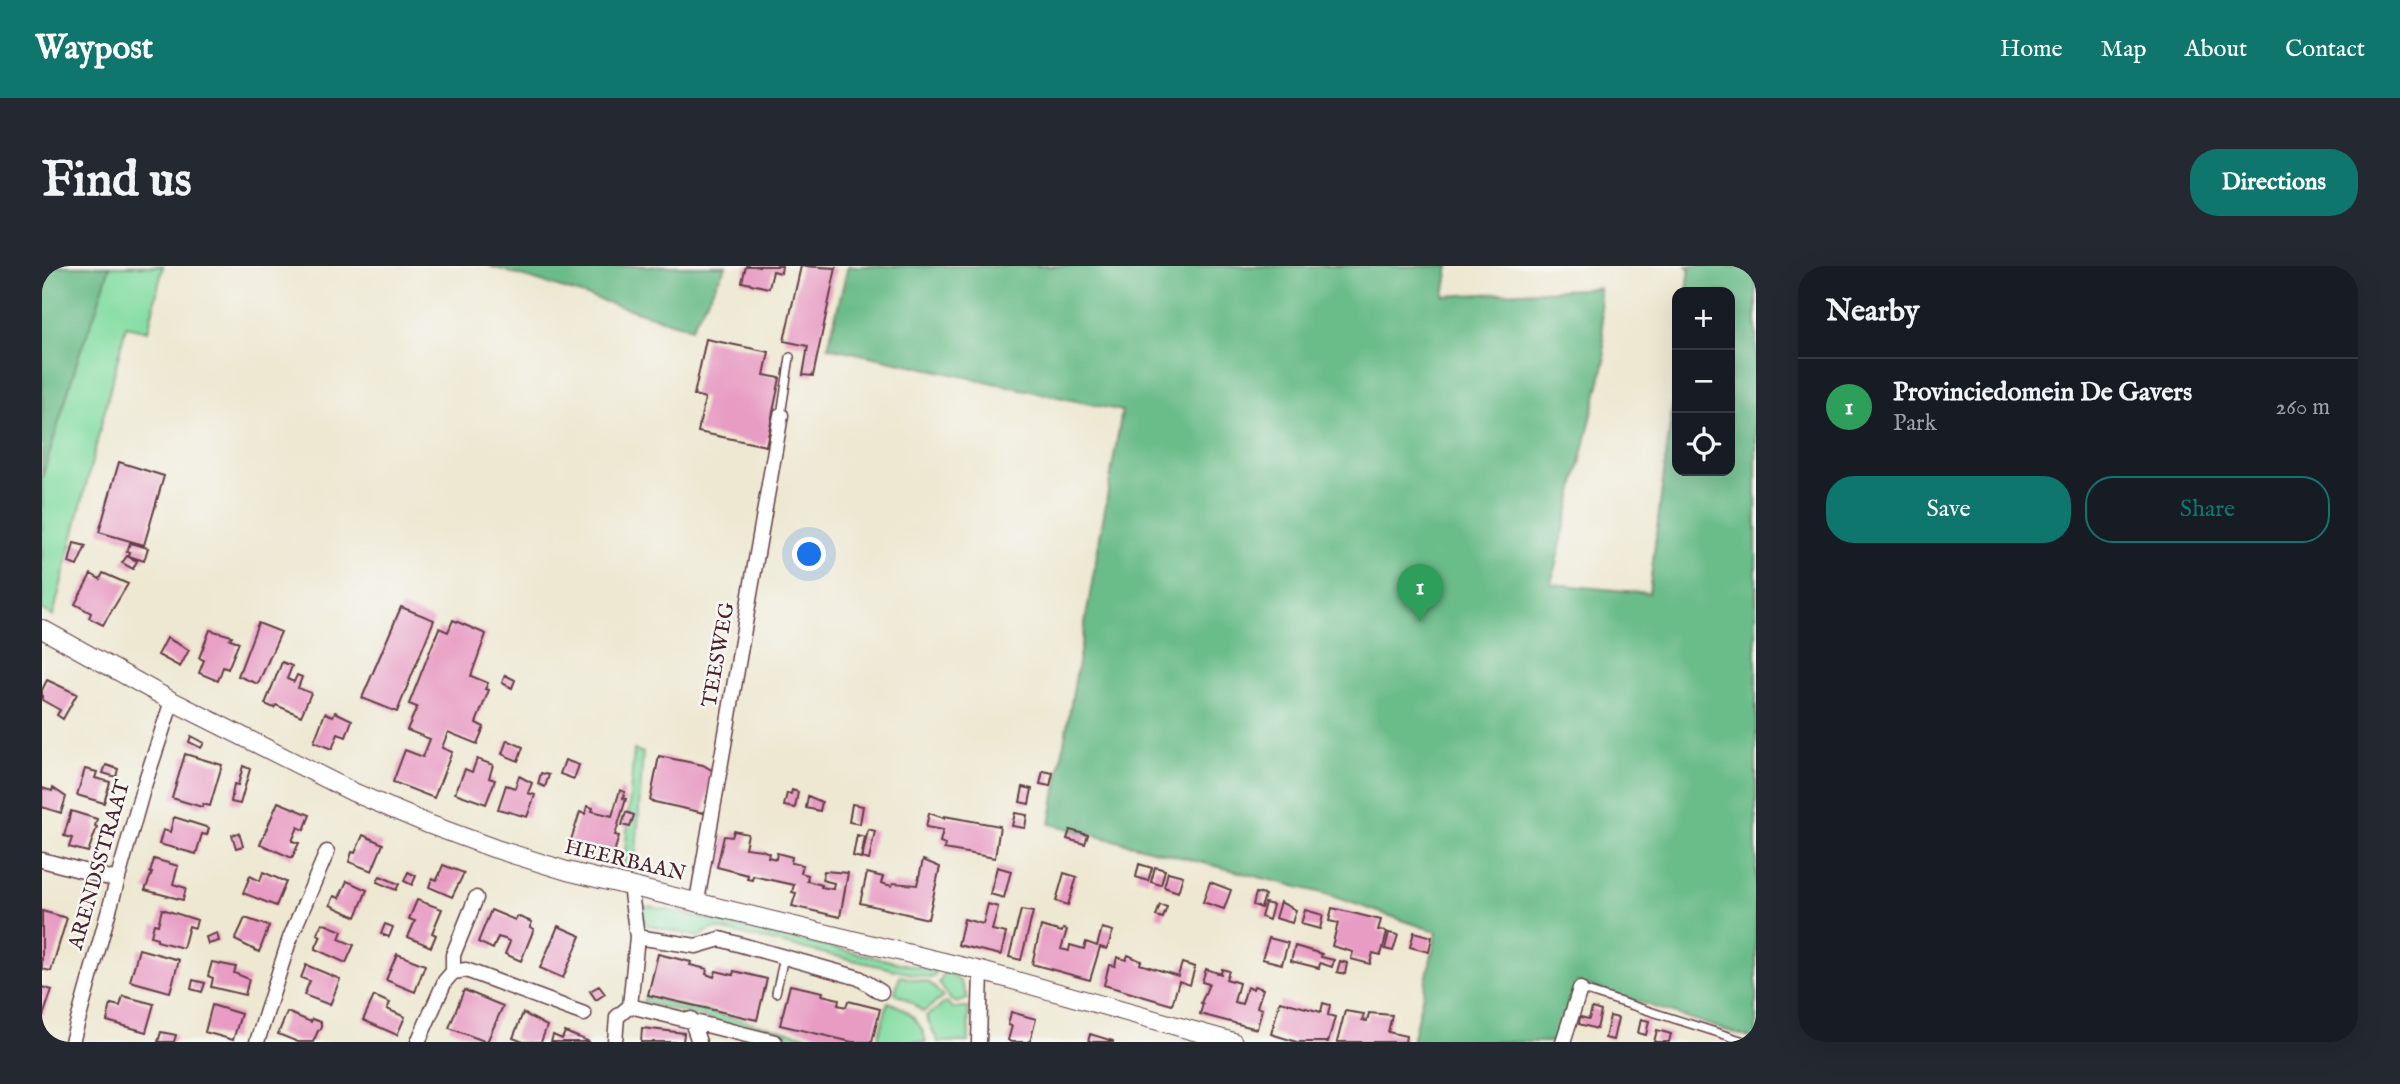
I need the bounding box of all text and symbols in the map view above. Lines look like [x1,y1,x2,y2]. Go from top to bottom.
text: Waypost [35,28,153,70]
text: Home [2000,34,2063,65]
text: Map [2101,34,2147,65]
text: About [2185,34,2247,65]
text: Contact [2285,34,2365,65]
button: Directions [2190,149,2358,216]
text: Find us [42,151,192,213]
map controls [1672,287,1735,476]
button: + [1672,287,1735,350]
text: Nearby [1826,293,1919,331]
button: − [1672,350,1735,413]
text: Provinciedomein De Gavers [1893,376,2192,409]
text: 1 [1845,393,1853,422]
text: 260 m [2275,393,2330,422]
text: Park [1893,409,1937,438]
button: locate [1672,413,1735,476]
button: Save [1826,476,2071,543]
button: Share [2085,476,2330,543]
your location [792,537,826,571]
pin: 1 [1397,564,1443,622]
street label: TEESWEG [696,600,742,710]
street label: ARENDSSTRAAT [63,776,137,954]
street label: HEERBAAN [562,834,688,888]

